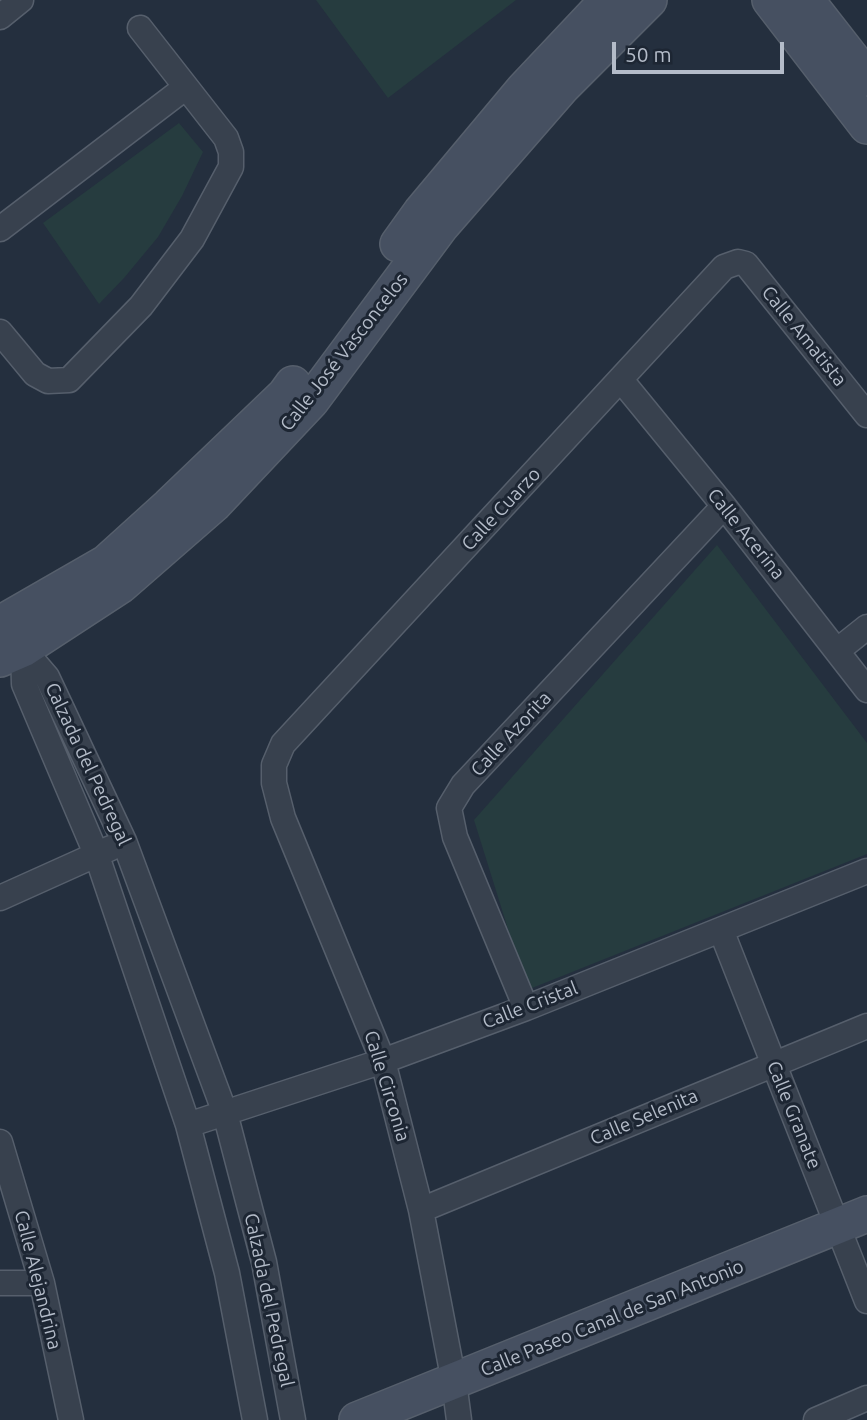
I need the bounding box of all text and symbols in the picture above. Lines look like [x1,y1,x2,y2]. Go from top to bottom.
scale bar [615,28,786,72]
text: 50 m [625,42,672,66]
street label: Calle José Vasconcelos [275,269,413,435]
street label: Calle Amatista [757,281,851,391]
street label: Calle Cuarzo [457,463,545,555]
street label: Calle Acerina [702,484,790,584]
street label: Calzada del Pedregal [40,679,136,849]
street label: Calle Azorita [466,687,556,781]
street label: Calle Cristal [479,976,581,1034]
street label: Calle Circonia [359,1028,415,1144]
street label: Calle Granate [762,1058,826,1172]
street label: Calle Selenita [587,1084,701,1150]
street label: Calle Alejandrina [10,1208,66,1352]
street label: Calzada del Pedregal [239,1211,299,1389]
street label: Calle Paseo Canal de San Antonio [477,1255,747,1381]

